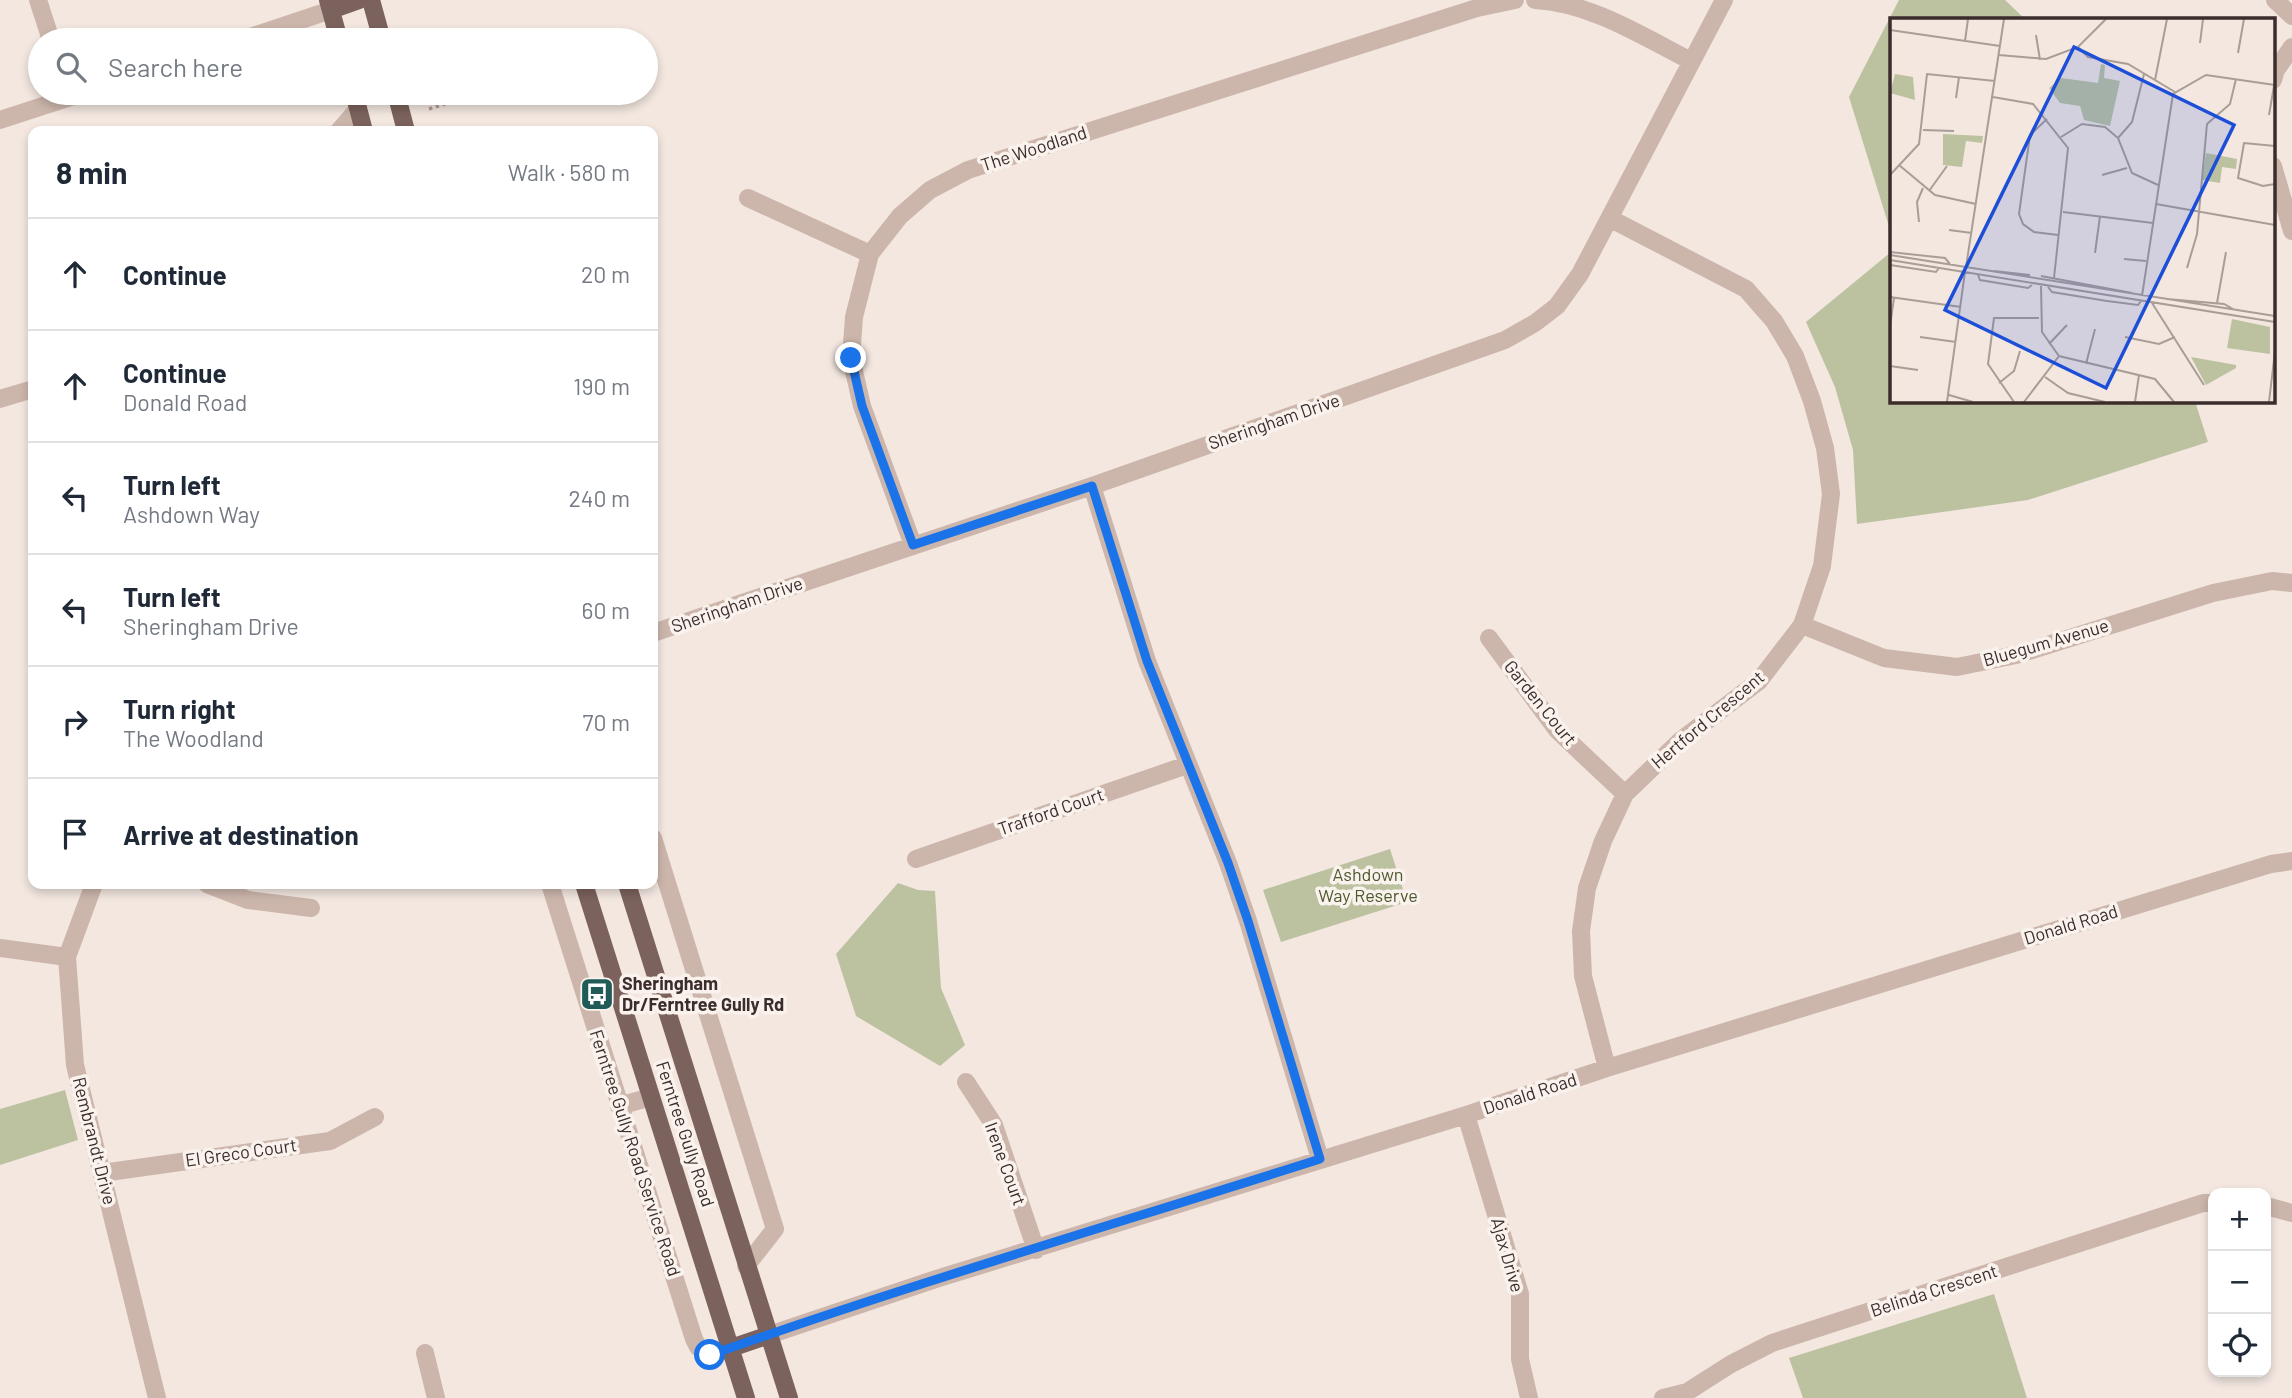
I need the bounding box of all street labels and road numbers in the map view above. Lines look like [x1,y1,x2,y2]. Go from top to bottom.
street label: The Woodland [978,121,1089,176]
street label: Sheringham Drive [1205,388,1342,454]
street label: Sheringham Drive [668,571,805,637]
street label: Bluegum Avenue [1980,614,2111,670]
street label: Garden Court [1500,655,1582,749]
street label: Hertford Crescent [1646,666,1768,773]
street label: Trafford Court [995,783,1106,839]
street label: Donald Road [2021,899,2120,949]
street label: Ferntree Gully Road Service Road [586,1027,686,1279]
street label: Ferntree Gully Road [652,1058,720,1209]
street label: Donald Road [1480,1068,1579,1119]
street label: Rembrandt Drive [68,1075,121,1207]
street label: Irene Court [981,1119,1031,1208]
street label: El Greco Court [184,1133,298,1171]
street label: Ajax Drive [1487,1215,1529,1295]
street label: Belinda Crescent [1867,1259,2000,1321]

